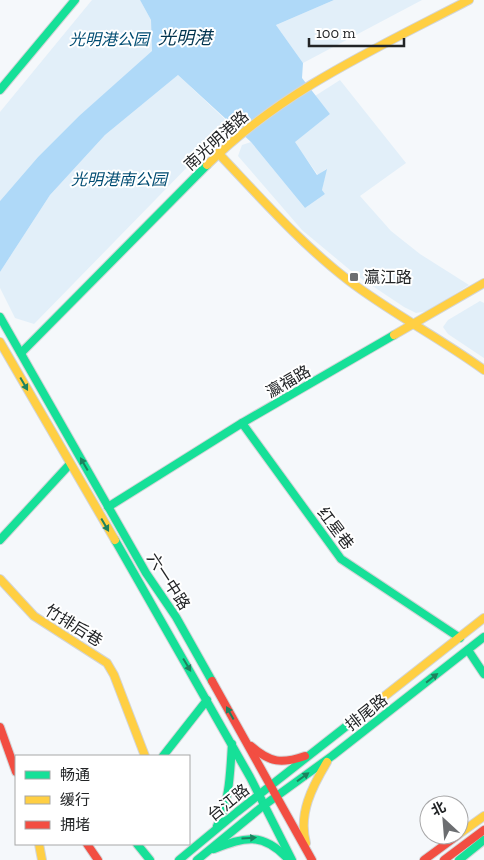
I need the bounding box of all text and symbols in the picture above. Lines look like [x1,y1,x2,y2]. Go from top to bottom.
scale bar [309,15,404,47]
text: 100 m [316,24,355,42]
water label: 光明港 [158,27,215,49]
park label: 光明港公园 [69,30,151,49]
street label: 南光明港路 [180,107,252,174]
park label: 光明港南公园 [71,170,169,189]
place label: 瀛江路 [364,268,412,287]
marker: 瀛江路 [348,271,360,283]
street label: 瀛福路 [263,361,314,402]
one-way arrow [20,377,29,391]
one-way arrow [79,458,88,471]
street label: 红星巷 [314,503,358,553]
one-way arrow [101,518,109,532]
street label: 六一中路 [143,549,194,613]
street label: 竹排后巷 [42,600,106,650]
one-way arrow [182,659,191,672]
one-way arrow [425,673,439,683]
street label: 排尾路 [342,690,391,735]
one-way arrow [226,707,235,720]
legend [15,755,190,845]
text: 畅通 [60,766,90,784]
one-way arrow [296,772,310,782]
street label: 台江路 [204,780,253,825]
text: 缓行 [60,791,90,809]
north arrow [419,795,469,845]
text: 北 [429,798,449,819]
text: 拥堵 [60,816,90,834]
one-way arrow [242,834,258,842]

